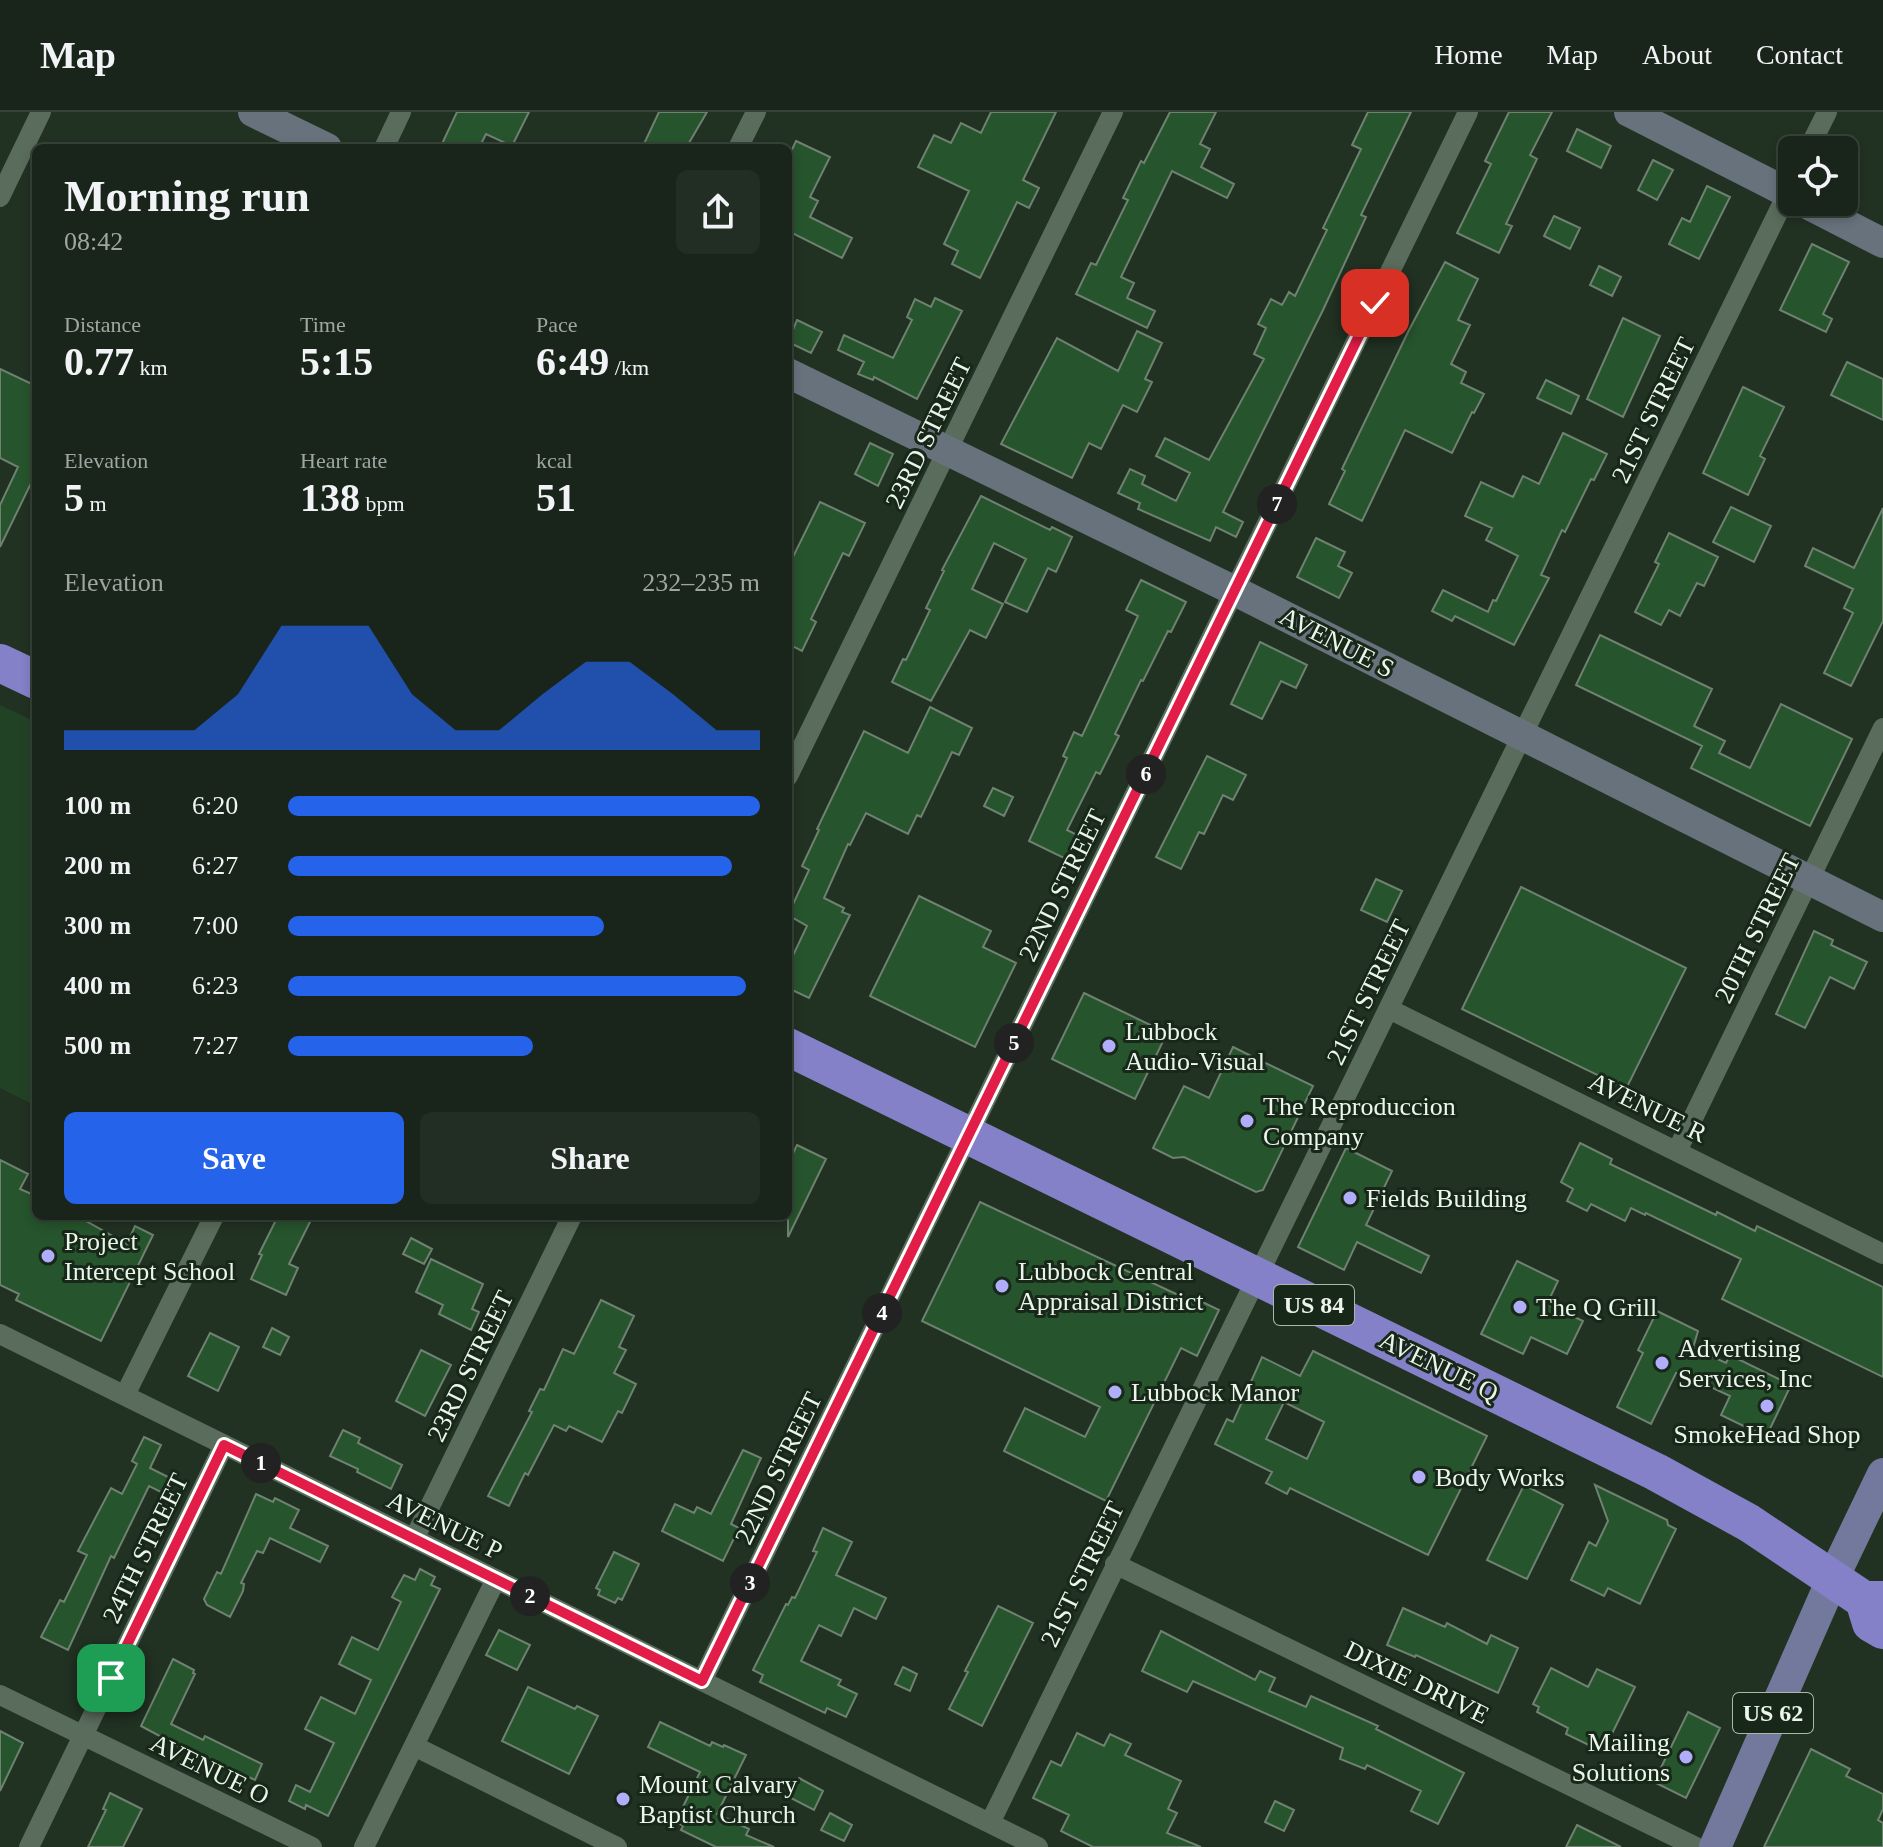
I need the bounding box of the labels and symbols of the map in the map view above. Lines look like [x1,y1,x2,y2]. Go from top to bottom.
pin [1341,269,1409,337]
street label: 21ST STREET [1606,333,1701,487]
street label: 23RD STREET [879,353,977,513]
pin: 7 [1257,484,1297,524]
street label: AVENUE S [1275,601,1399,684]
pin: 6 [1126,754,1166,794]
street label: 22ND STREET [1013,804,1112,966]
street label: 20TH STREET [1709,849,1806,1008]
street label: 21ST STREET [1321,915,1416,1069]
place label: Lubbock Audio-Visual [1125,1017,1265,1076]
pin: 5 [994,1023,1034,1063]
marker: Lubbock Audio-Visual [1100,1037,1118,1055]
street label: AVENUE R [1584,1067,1712,1149]
place label: The Reproduccion Company [1263,1092,1456,1151]
marker: The Reproduccion Company [1238,1112,1256,1130]
place label: Fields Building [1366,1184,1527,1213]
marker: Fields Building [1341,1189,1359,1207]
place label: Project Intercept School [64,1227,235,1286]
marker: Project Intercept School [39,1247,57,1265]
place label: Lubbock Central Appraisal District [1018,1257,1204,1316]
marker: Lubbock Central Appraisal District [993,1277,1011,1295]
road number: US 84 [1274,1285,1354,1325]
street label: 23RD STREET [421,1286,519,1446]
pin: 4 [862,1293,902,1333]
place label: The Q Grill [1536,1293,1657,1322]
marker: The Q Grill [1511,1298,1529,1316]
street label: AVENUE Q [1375,1325,1503,1408]
place label: Advertising Services, Inc [1678,1334,1812,1393]
marker: Advertising Services, Inc [1653,1354,1671,1372]
place label: Lubbock Manor [1131,1378,1300,1407]
marker: Lubbock Manor [1106,1383,1124,1401]
street label: 22ND STREET [729,1387,828,1549]
marker: SmokeHead Shop [1758,1397,1776,1415]
place label: SmokeHead Shop [1673,1420,1861,1449]
pin: 1 [241,1443,281,1483]
place label: Body Works [1435,1463,1565,1492]
marker: Body Works [1410,1468,1428,1486]
street label: 24TH STREET [97,1469,194,1628]
street label: AVENUE P [382,1485,507,1566]
street label: 21ST STREET [1035,1497,1130,1651]
pin: 3 [730,1563,770,1603]
pin: 2 [510,1576,550,1616]
street label: DIXIE DRIVE [1340,1635,1494,1730]
pin [77,1644,145,1712]
road number: US 62 [1733,1693,1813,1733]
street label: AVENUE O [146,1728,274,1811]
place label: Mailing Solutions [1572,1728,1670,1787]
marker: Mailing Solutions [1677,1748,1695,1766]
place label: Mount Calvary Baptist Church [639,1770,797,1829]
marker: Mount Calvary Baptist Church [614,1790,632,1808]

